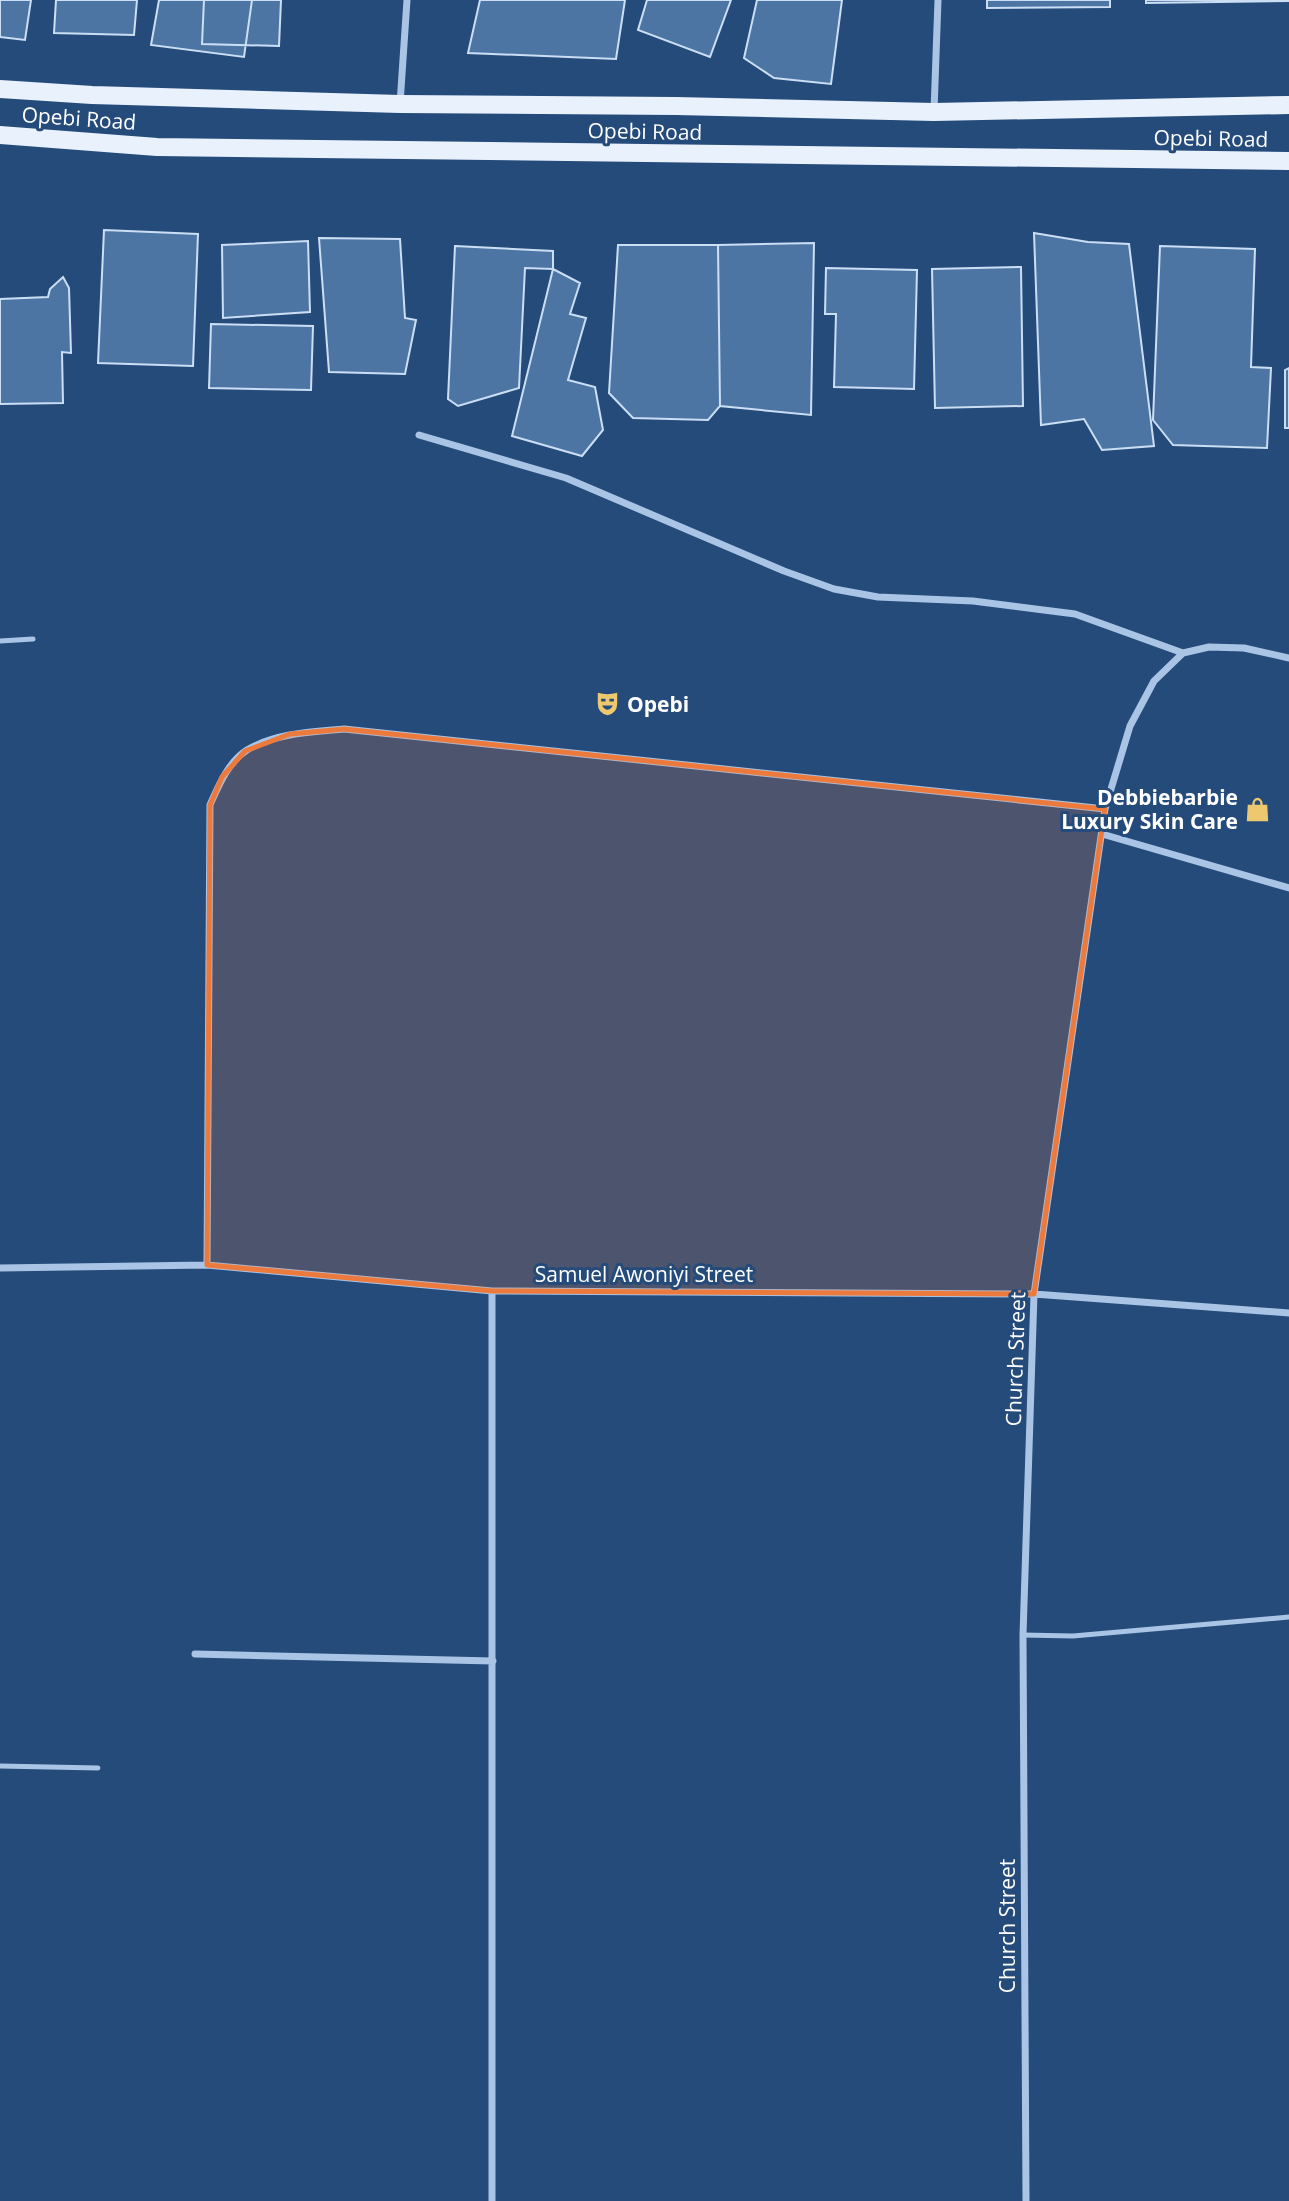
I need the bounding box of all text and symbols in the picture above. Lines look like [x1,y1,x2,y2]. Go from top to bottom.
street label: Opebi Road [21,100,137,136]
street label: Opebi Road [587,116,703,146]
street label: Opebi Road [1153,123,1269,153]
theatre icon: Opebi [593,690,621,718]
place label: Opebi [627,690,689,718]
place label: Debbiebarbie Luxury Skin Care [1061,783,1238,835]
shop icon: Debbiebarbie Luxury Skin Care [1244,795,1272,823]
street label: Samuel Awoniyi Street [535,1260,753,1288]
street label: Church Street [999,1291,1031,1427]
street label: Church Street [993,1859,1021,1993]

